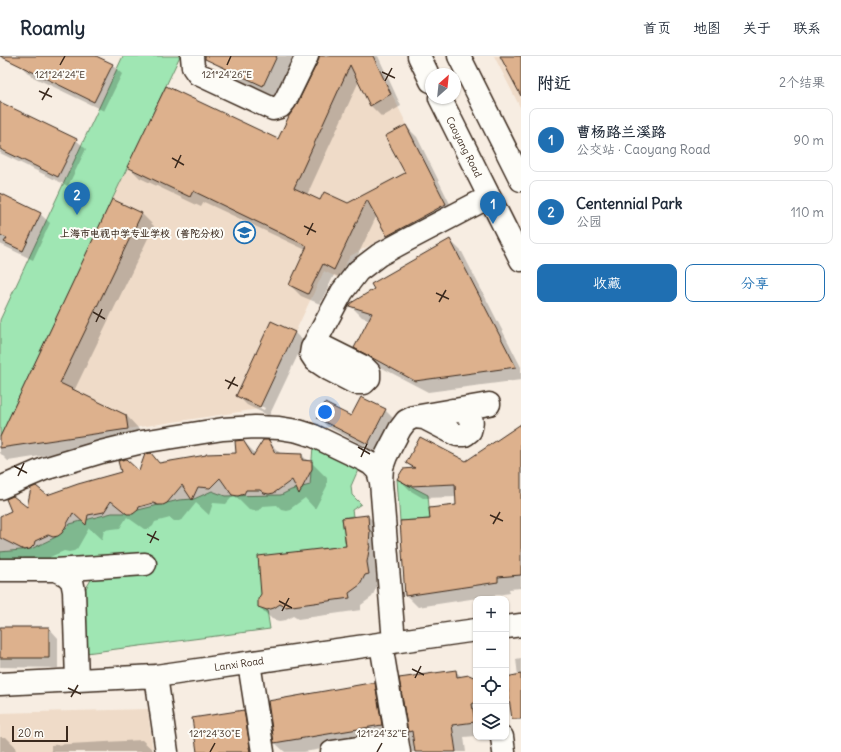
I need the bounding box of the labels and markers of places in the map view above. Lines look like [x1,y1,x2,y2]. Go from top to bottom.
pin: 2 [64,182,90,215]
pin: 1 [480,191,506,224]
school or university icon: 上海市电视中学专业学校（普陀分校） [232,220,258,246]
place label: 上海市电视中学专业学校（普陀分校） [60,227,230,240]

